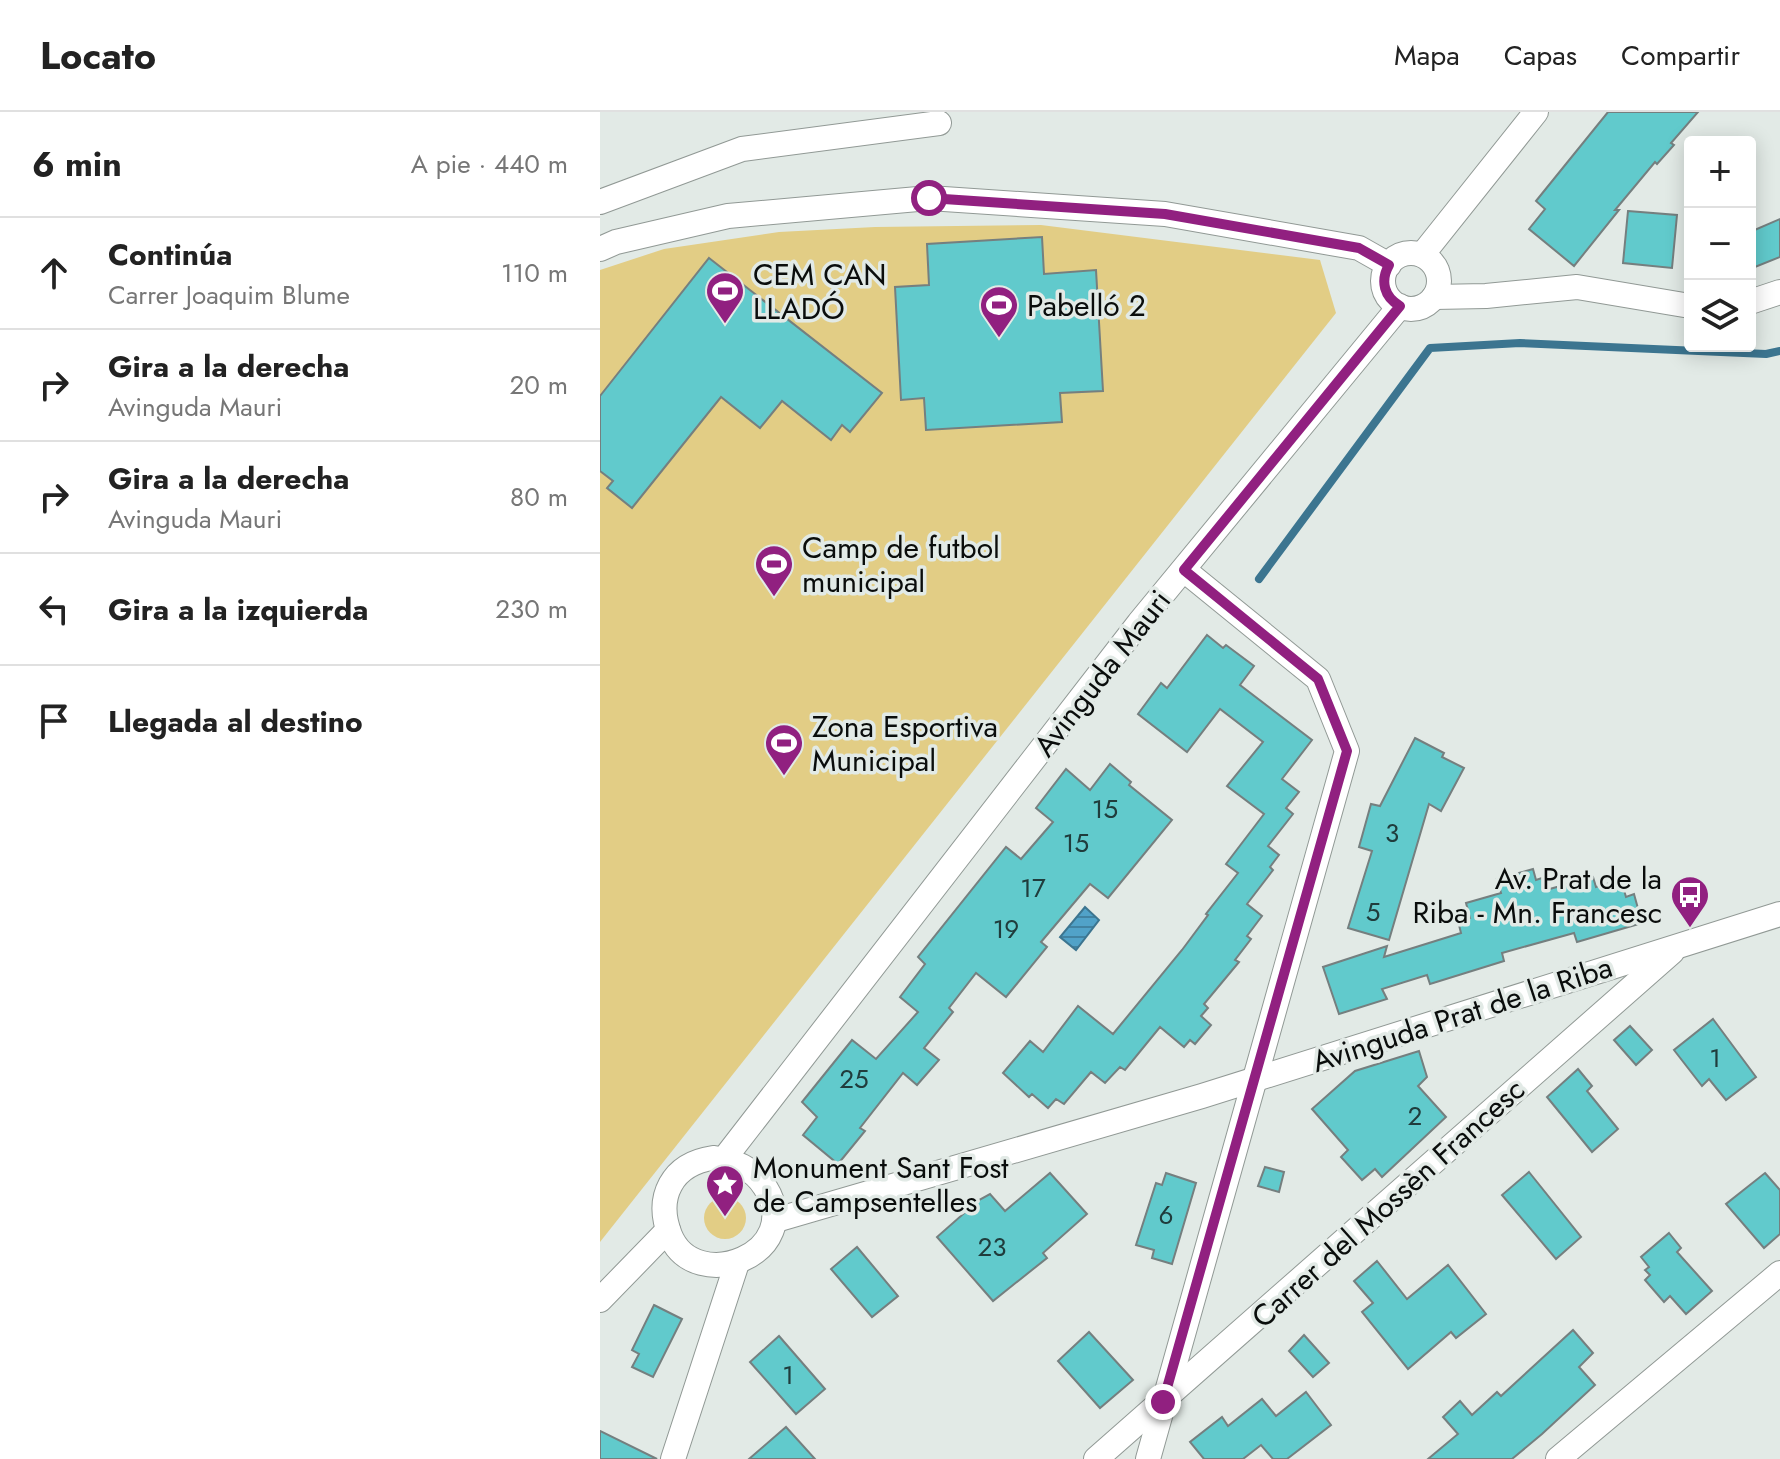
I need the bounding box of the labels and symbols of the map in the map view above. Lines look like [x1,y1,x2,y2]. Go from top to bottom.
route start [911,180,947,216]
place label: CEM CAN LLADÓ [753,253,887,330]
sports icon: CEM CAN LLADÓ [704,270,746,325]
sports icon: Pabelló 2 [978,284,1020,339]
place label: Pabelló 2 [1027,284,1146,327]
place label: Camp de futbol municipal [802,526,1000,603]
sports icon: Camp de futbol municipal [753,543,795,598]
street label: Avinguda Mauri [1023,581,1181,765]
place label: Zona Esportiva Municipal [812,705,998,782]
sports icon: Zona Esportiva Municipal [763,722,805,777]
house number: 15 [1092,790,1118,828]
house number: 3 [1385,814,1399,852]
house number: 15 [1063,824,1089,862]
place label: Av. Prat de la Riba - Mn. Francesc [1412,857,1662,934]
house number: 17 [1020,869,1046,907]
bus stop icon: Av. Prat de la Riba - Mn. Francesc [1669,874,1711,929]
house number: 5 [1366,893,1380,931]
house number: 19 [993,910,1019,948]
street label: Avinguda Prat de la Riba [1306,945,1618,1083]
house number: 1 [1709,1039,1721,1077]
house number: 25 [839,1060,869,1098]
street label: Carrer del Mossèn Francesc [1242,1068,1534,1338]
house number: 2 [1408,1097,1422,1135]
place label: Monument Sant Fost de Campsentelles [753,1146,1009,1223]
place icon: Monument Sant Fost de Campsentelles [704,1163,746,1218]
house number: 6 [1159,1196,1173,1234]
house number: 23 [978,1228,1007,1266]
house number: 1 [782,1356,794,1394]
route end [1145,1384,1181,1420]

